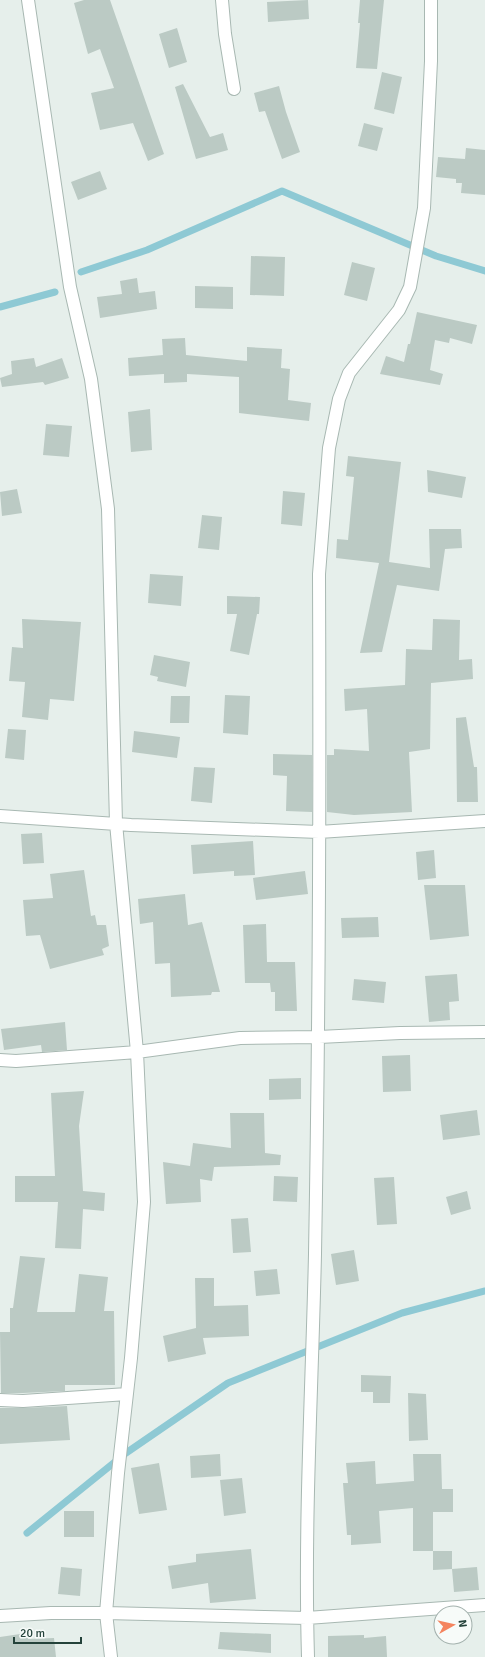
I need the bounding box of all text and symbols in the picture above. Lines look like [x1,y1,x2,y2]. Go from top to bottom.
north arrow [433,1605,473,1645]
scale bar [14,1619,81,1645]
text: N [455,1619,469,1628]
text: 20 m [20,1626,45,1641]

